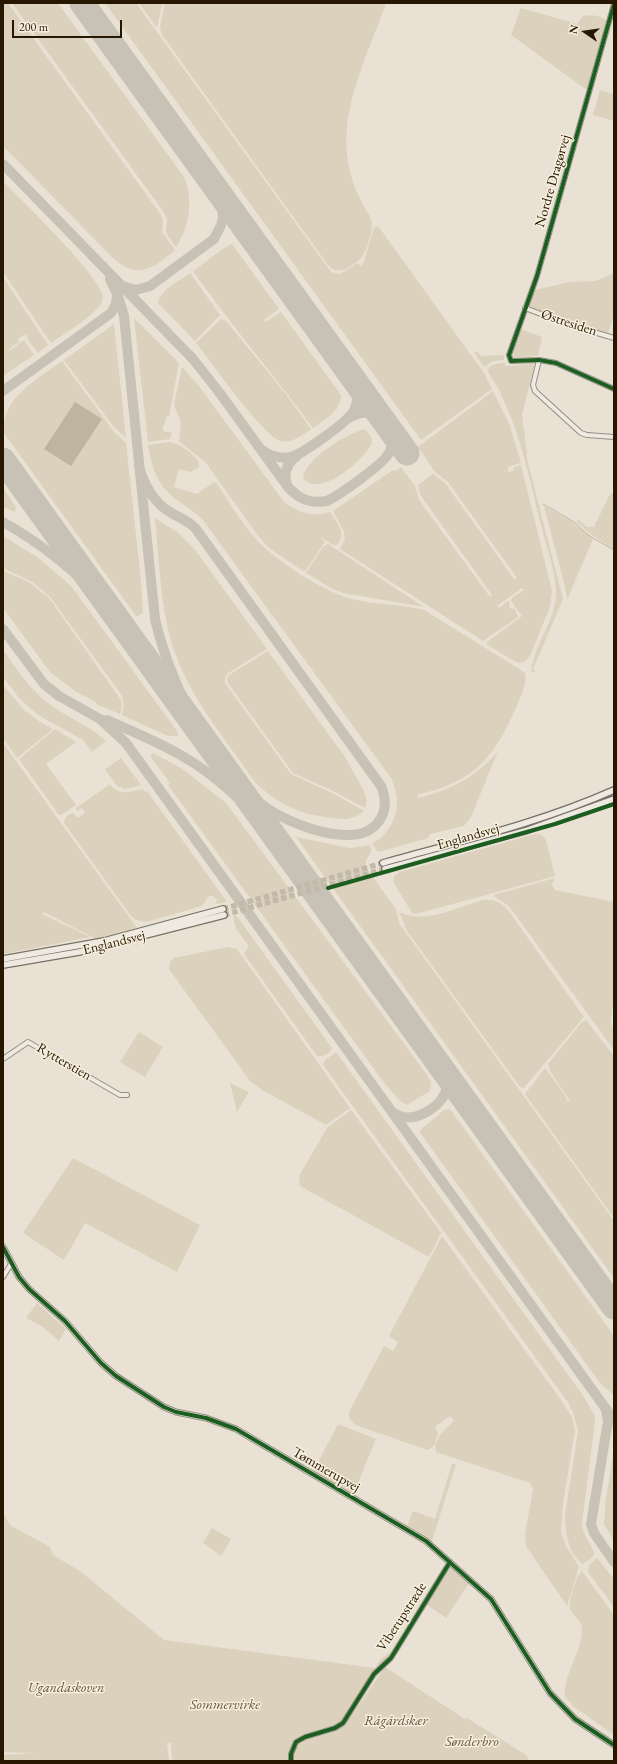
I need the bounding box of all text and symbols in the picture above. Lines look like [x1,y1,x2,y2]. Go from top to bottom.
scale bar [14,12,124,38]
north arrow [565,12,605,52]
text: 200 m [19,19,48,35]
text: N [565,23,581,35]
street label: Nordre Dragørvej [532,133,574,229]
street label: Østresiden [539,306,599,340]
street label: Englandsvej [435,820,501,854]
street label: Englandsvej [81,927,147,959]
street label: Rytterstien [34,1040,94,1084]
street label: Tømmerupvej [289,1444,363,1496]
street label: Viberupstræde [374,1580,430,1654]
park label: Ugandaskoven [28,1680,104,1696]
park label: Sommervirke [190,1697,260,1713]
park label: Rågårdskær [364,1713,428,1729]
park label: Sønderbro [445,1734,499,1750]

